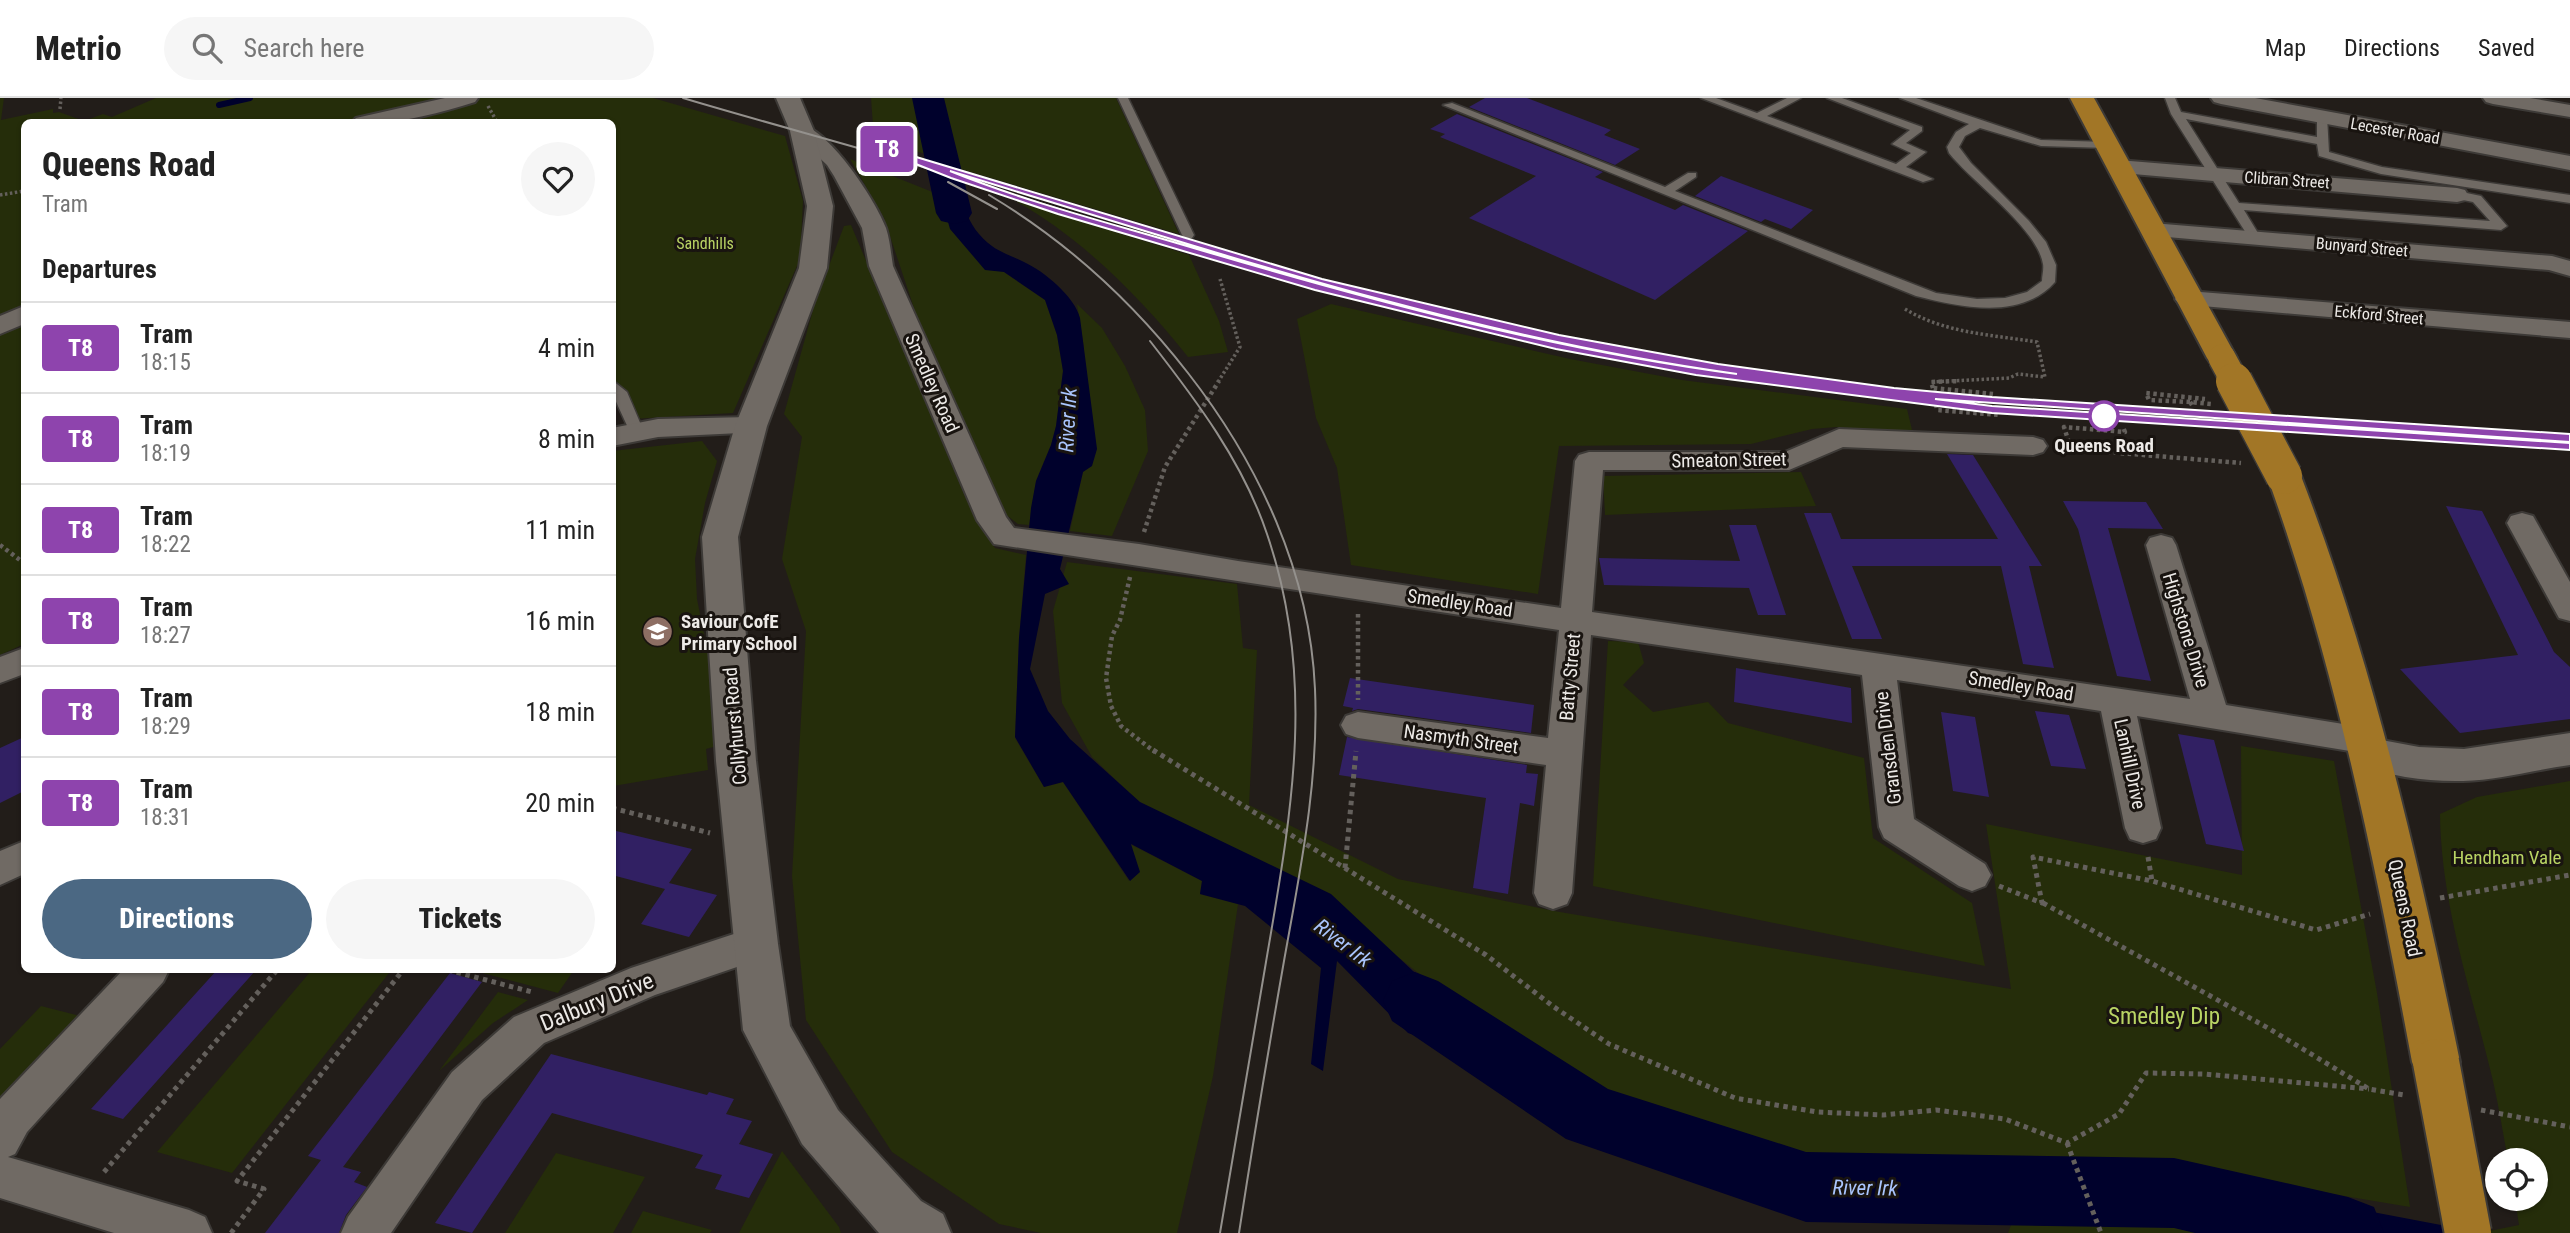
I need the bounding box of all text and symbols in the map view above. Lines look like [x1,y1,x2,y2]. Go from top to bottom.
search box [164,17,654,80]
text: Metrio [35,29,122,68]
icon: search [188,29,226,67]
text: Search here [244,33,365,63]
text: Map [2265,34,2306,62]
text: Directions [2344,34,2440,62]
text: Saved [2478,34,2535,62]
street label: Lecester Road [2349,114,2441,148]
line badge: T8 [856,126,918,172]
text: T8 [874,135,900,163]
button: heart [521,142,595,216]
text: Queens Road [42,145,216,184]
street label: Clibran Street [2244,168,2331,192]
text: Tram [42,191,88,218]
park label: Sandhills [676,234,734,253]
street label: Bunyard Street [2315,234,2409,261]
text: Departures [42,254,157,284]
street label: Eckford Street [2334,302,2425,328]
text: Tram [140,319,193,349]
street label: Smedley Road [900,330,964,436]
text: 4 min [538,333,595,363]
text: T8 [68,334,93,362]
text: 18:15 [140,349,191,376]
water label: River Irk [1054,386,1082,453]
marker: Queens Road [2089,401,2119,431]
text: Tram [140,410,193,440]
text: 8 min [538,424,595,454]
text: T8 [68,425,93,453]
place label: Queens Road [2054,434,2154,457]
text: 18:19 [140,440,191,467]
street label: Smeaton Street [1671,447,1787,473]
text: Tram [140,501,193,531]
text: 11 min [525,515,595,545]
text: T8 [68,516,93,544]
text: 18:22 [140,531,191,558]
street label: Highstone Drive [2158,570,2214,690]
street label: Smedley Road [1406,584,1514,622]
text: Tram [140,592,193,622]
text: 16 min [525,606,595,636]
text: T8 [68,607,93,635]
place label: Saviour CofE Primary School [681,610,797,655]
school or university icon: Saviour CofE Primary School [641,615,675,649]
text: 18:27 [140,622,191,649]
street label: Batty Street [1555,632,1585,722]
street label: Collyhurst Road [718,666,752,786]
street label: Smedley Road [1967,666,2075,706]
text: Tram [140,683,193,713]
street label: Gransden Drive [1870,690,1906,806]
text: 18 min [525,697,595,727]
text: T8 [68,698,93,726]
text: 18:29 [140,713,191,740]
street label: Lanhill Drive [2109,717,2151,811]
street label: Nasmyth Street [1402,720,1520,758]
text: Tram [140,774,193,804]
text: 20 min [525,788,595,818]
text: T8 [68,789,93,817]
text: 18:31 [140,804,191,831]
park label: Hendham Vale [2453,846,2562,869]
street label: Queens Road [2383,857,2427,959]
button: Directions [42,879,312,959]
button: Tickets [326,879,595,959]
water label: River Irk [1310,914,1377,973]
street label: Dalbury Drive [536,967,658,1037]
park label: Smedley Dip [2108,1003,2220,1030]
map controls [2485,1148,2548,1211]
button: locate [2485,1148,2548,1211]
water label: River Irk [1832,1175,1899,1201]

